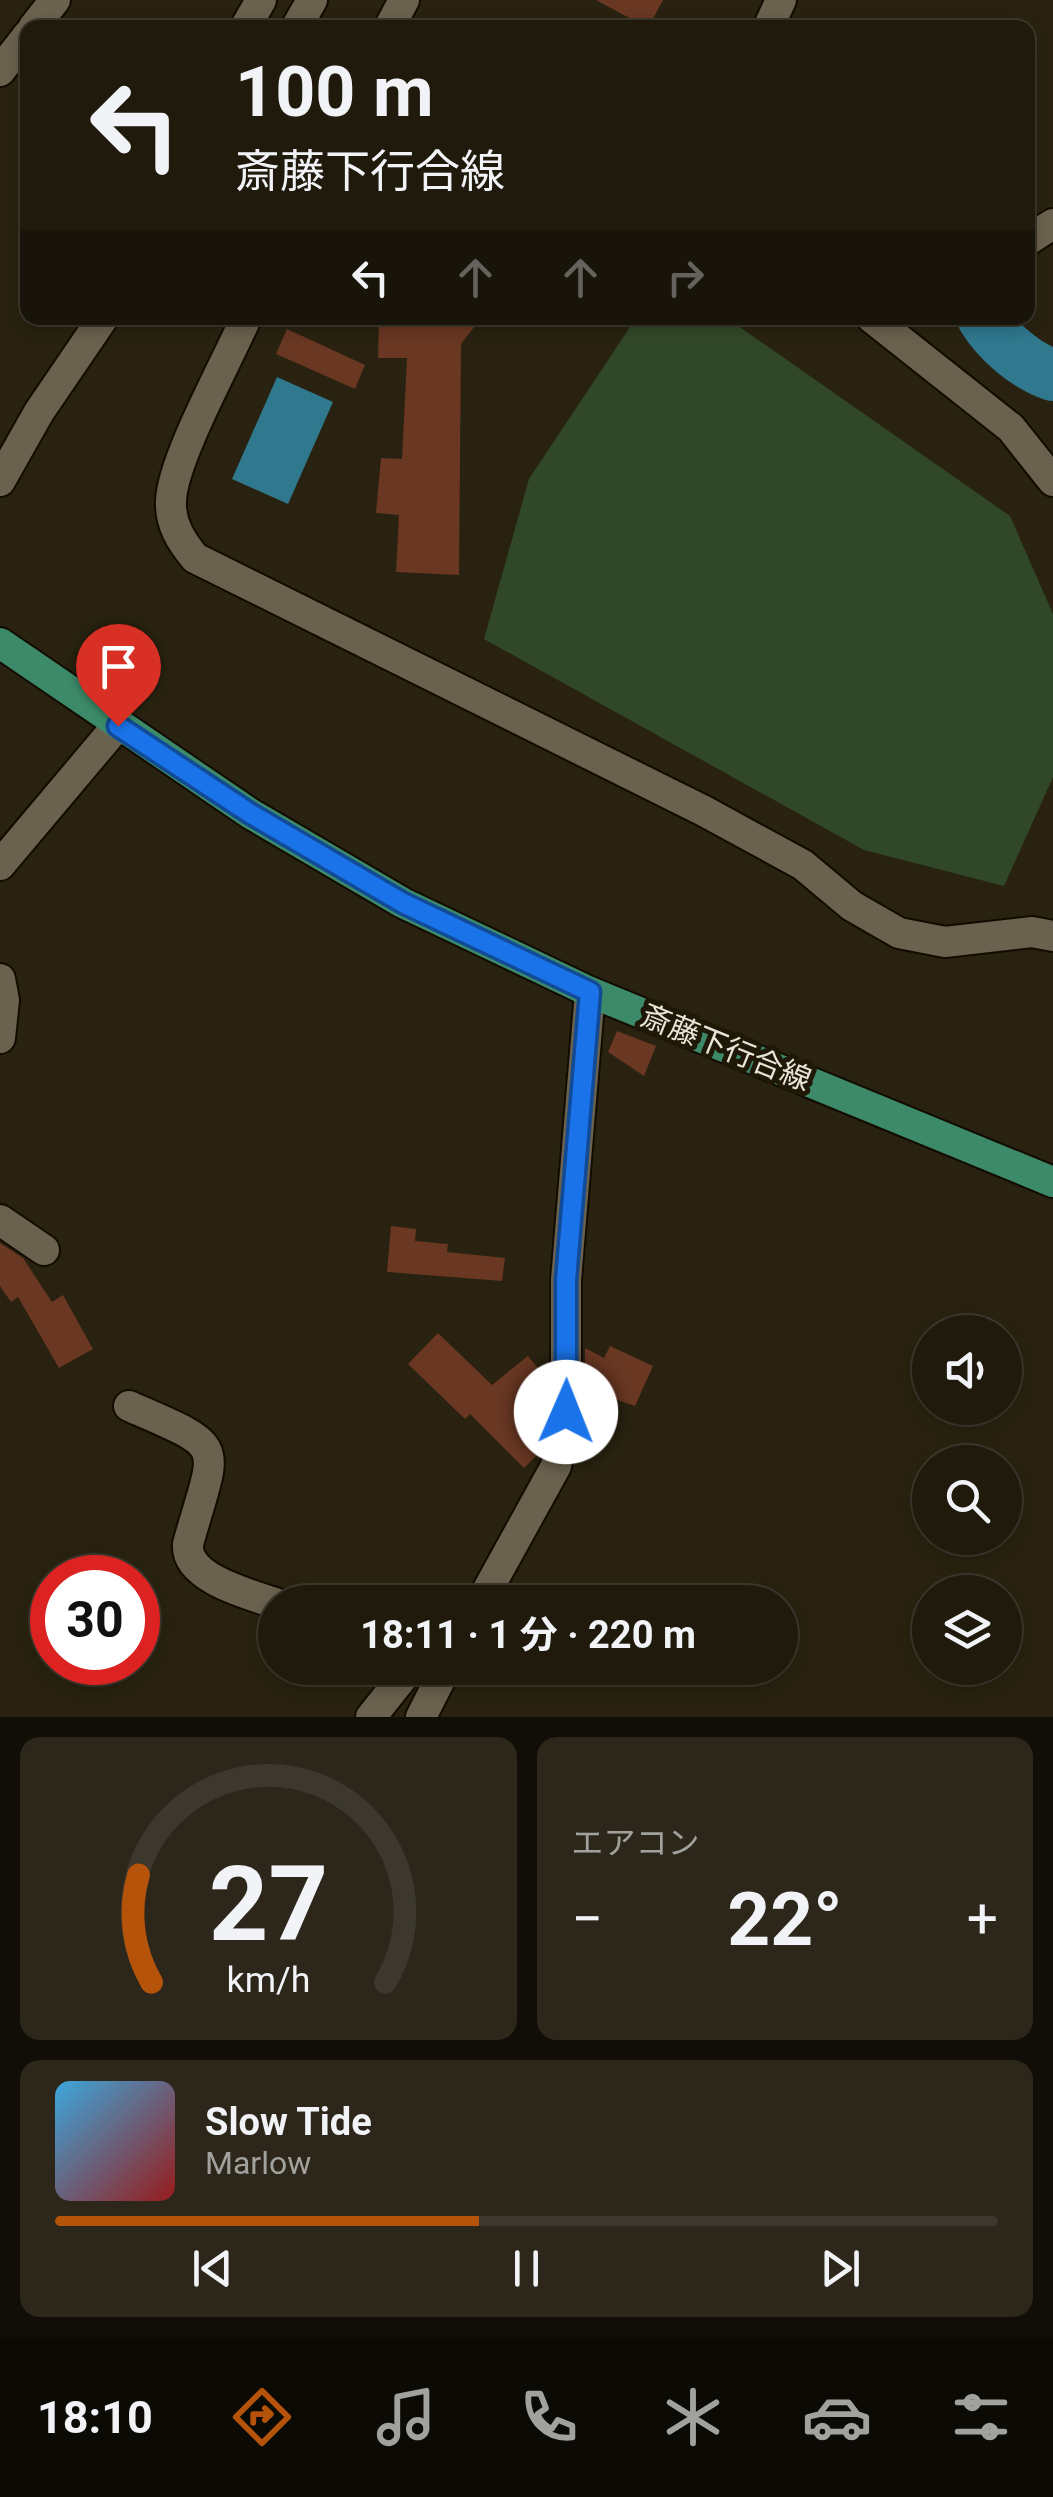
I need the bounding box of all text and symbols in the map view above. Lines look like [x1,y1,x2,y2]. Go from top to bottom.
text: 100 m [235,51,434,133]
icon: left [70,60,200,190]
text: 斎藤下行合線 [235,145,505,198]
icon: left [343,250,398,305]
icon: ahead [448,250,503,305]
icon: ahead [553,250,608,305]
icon: right [658,250,713,305]
pin [76,624,161,727]
icon: arrive [91,639,146,694]
street label: 斎藤下行合線 [636,998,816,1097]
map controls [912,1315,1022,1685]
button: sound [912,1315,1022,1425]
position arrow [514,1360,618,1464]
button: search [912,1445,1022,1555]
speed limit sign: 30 [30,1555,160,1685]
button: layers [912,1575,1022,1685]
text: 18:11 · 1 分 · 220 m [360,1613,696,1657]
text: エアコン [572,1824,700,1862]
text: 27 [209,1844,328,1965]
text: 22° [727,1875,843,1963]
text: − [572,1887,603,1951]
text: + [967,1887,998,1951]
text: km/h [226,1959,310,2001]
text: Slow Tide [205,2100,372,2144]
text: Marlow [205,2144,311,2182]
icon: previous [185,2241,240,2296]
icon: pause [499,2241,554,2296]
icon: next [813,2241,868,2296]
icon: directions [227,2382,297,2452]
icon: music [371,2382,441,2452]
icon: phone [514,2382,584,2452]
icon: climate [658,2382,728,2452]
icon: car [802,2382,872,2452]
icon: filters [946,2382,1016,2452]
text: 18:10 [37,2391,153,2444]

